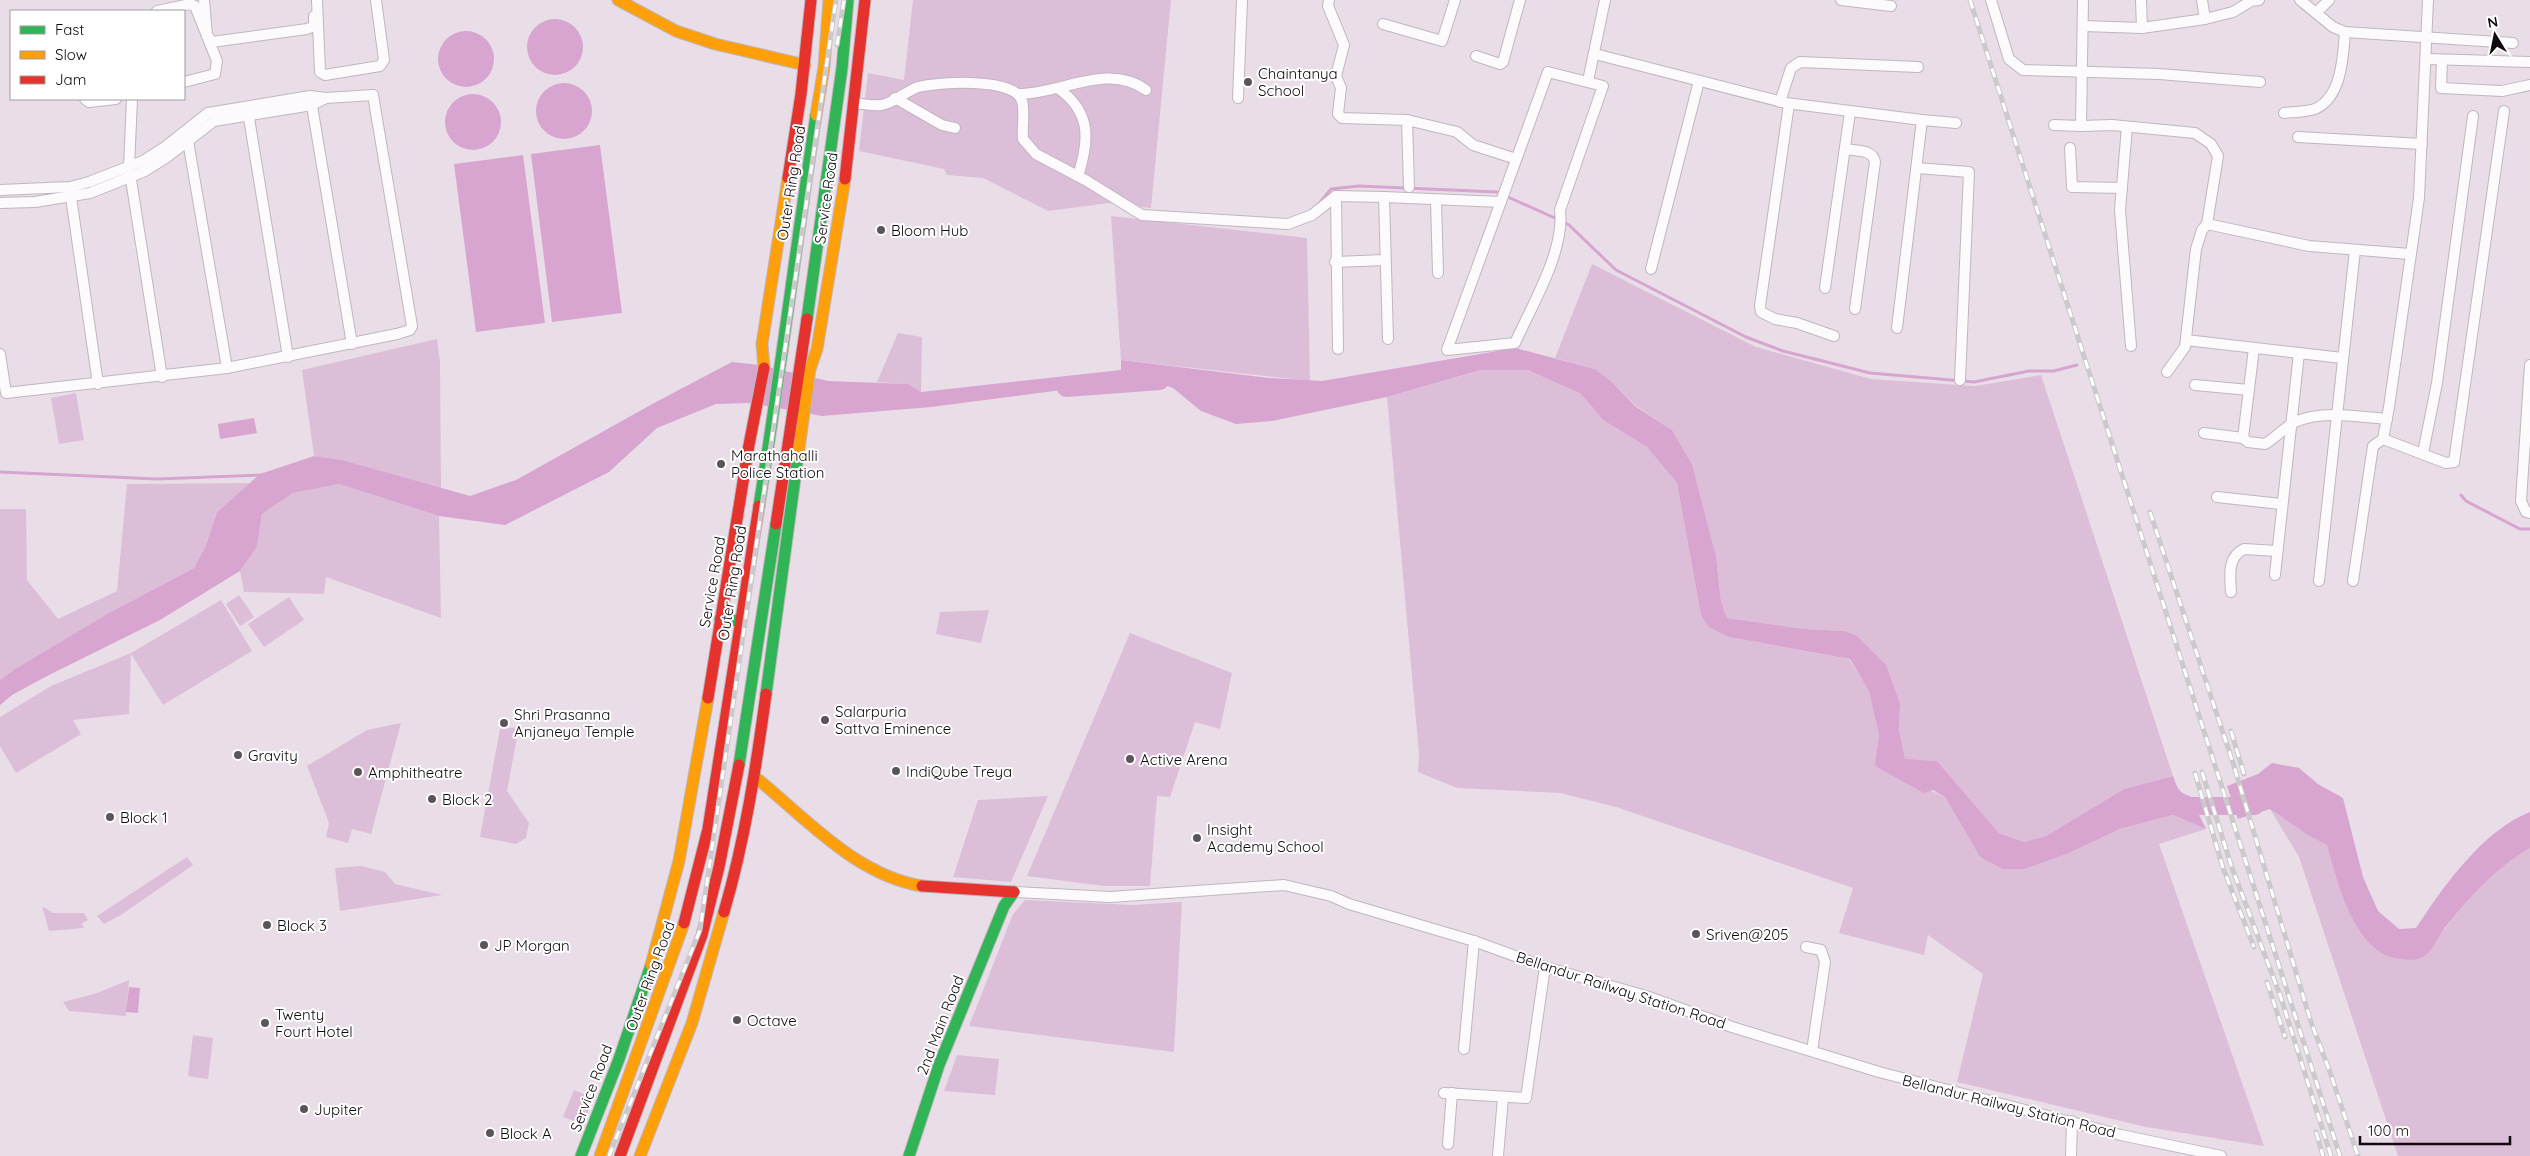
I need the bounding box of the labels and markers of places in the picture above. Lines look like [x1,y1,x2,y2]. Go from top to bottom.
place label: Chaintanya School [1258,64,1338,100]
marker: Chaintanya School [1242,76,1254,88]
place label: Bloom Hub [891,221,968,240]
marker: Bloom Hub [875,224,887,236]
place label: Marathahalli Police Station [731,446,824,482]
marker: Marathahalli Police Station [715,458,727,470]
place label: Salarpuria Sattva Eminence [835,702,951,738]
place label: Shri Prasanna Anjaneya Temple [514,705,635,741]
marker: Salarpuria Sattva Eminence [819,714,831,726]
marker: Shri Prasanna Anjaneya Temple [498,717,510,729]
place label: Gravity [248,746,298,765]
marker: Gravity [232,749,244,761]
place label: Active Arena [1140,750,1228,769]
marker: Active Arena [1124,753,1136,765]
place label: IndiQube Treya [906,762,1012,781]
place label: Amphitheatre [368,763,462,782]
marker: IndiQube Treya [890,765,902,777]
marker: Amphitheatre [352,766,364,778]
place label: Block 2 [442,790,492,809]
marker: Block 2 [426,793,438,805]
place label: Block 1 [120,808,168,827]
marker: Block 1 [104,811,116,823]
place label: Insight Academy School [1207,820,1324,856]
marker: Insight Academy School [1191,832,1203,844]
place label: Block 3 [277,916,327,935]
marker: Block 3 [261,919,273,931]
place label: Sriven@205 [1706,925,1788,944]
marker: Sriven@205 [1690,928,1702,940]
place label: JP Morgan [494,936,570,955]
marker: JP Morgan [478,939,490,951]
place label: Twenty Fourt Hotel [275,1005,353,1041]
place label: Octave [747,1011,797,1030]
marker: Octave [731,1014,743,1026]
marker: Twenty Fourt Hotel [259,1017,271,1029]
place label: Jupiter [314,1100,363,1119]
marker: Jupiter [298,1103,310,1115]
place label: Block A [500,1124,552,1143]
marker: Block A [484,1127,496,1139]

